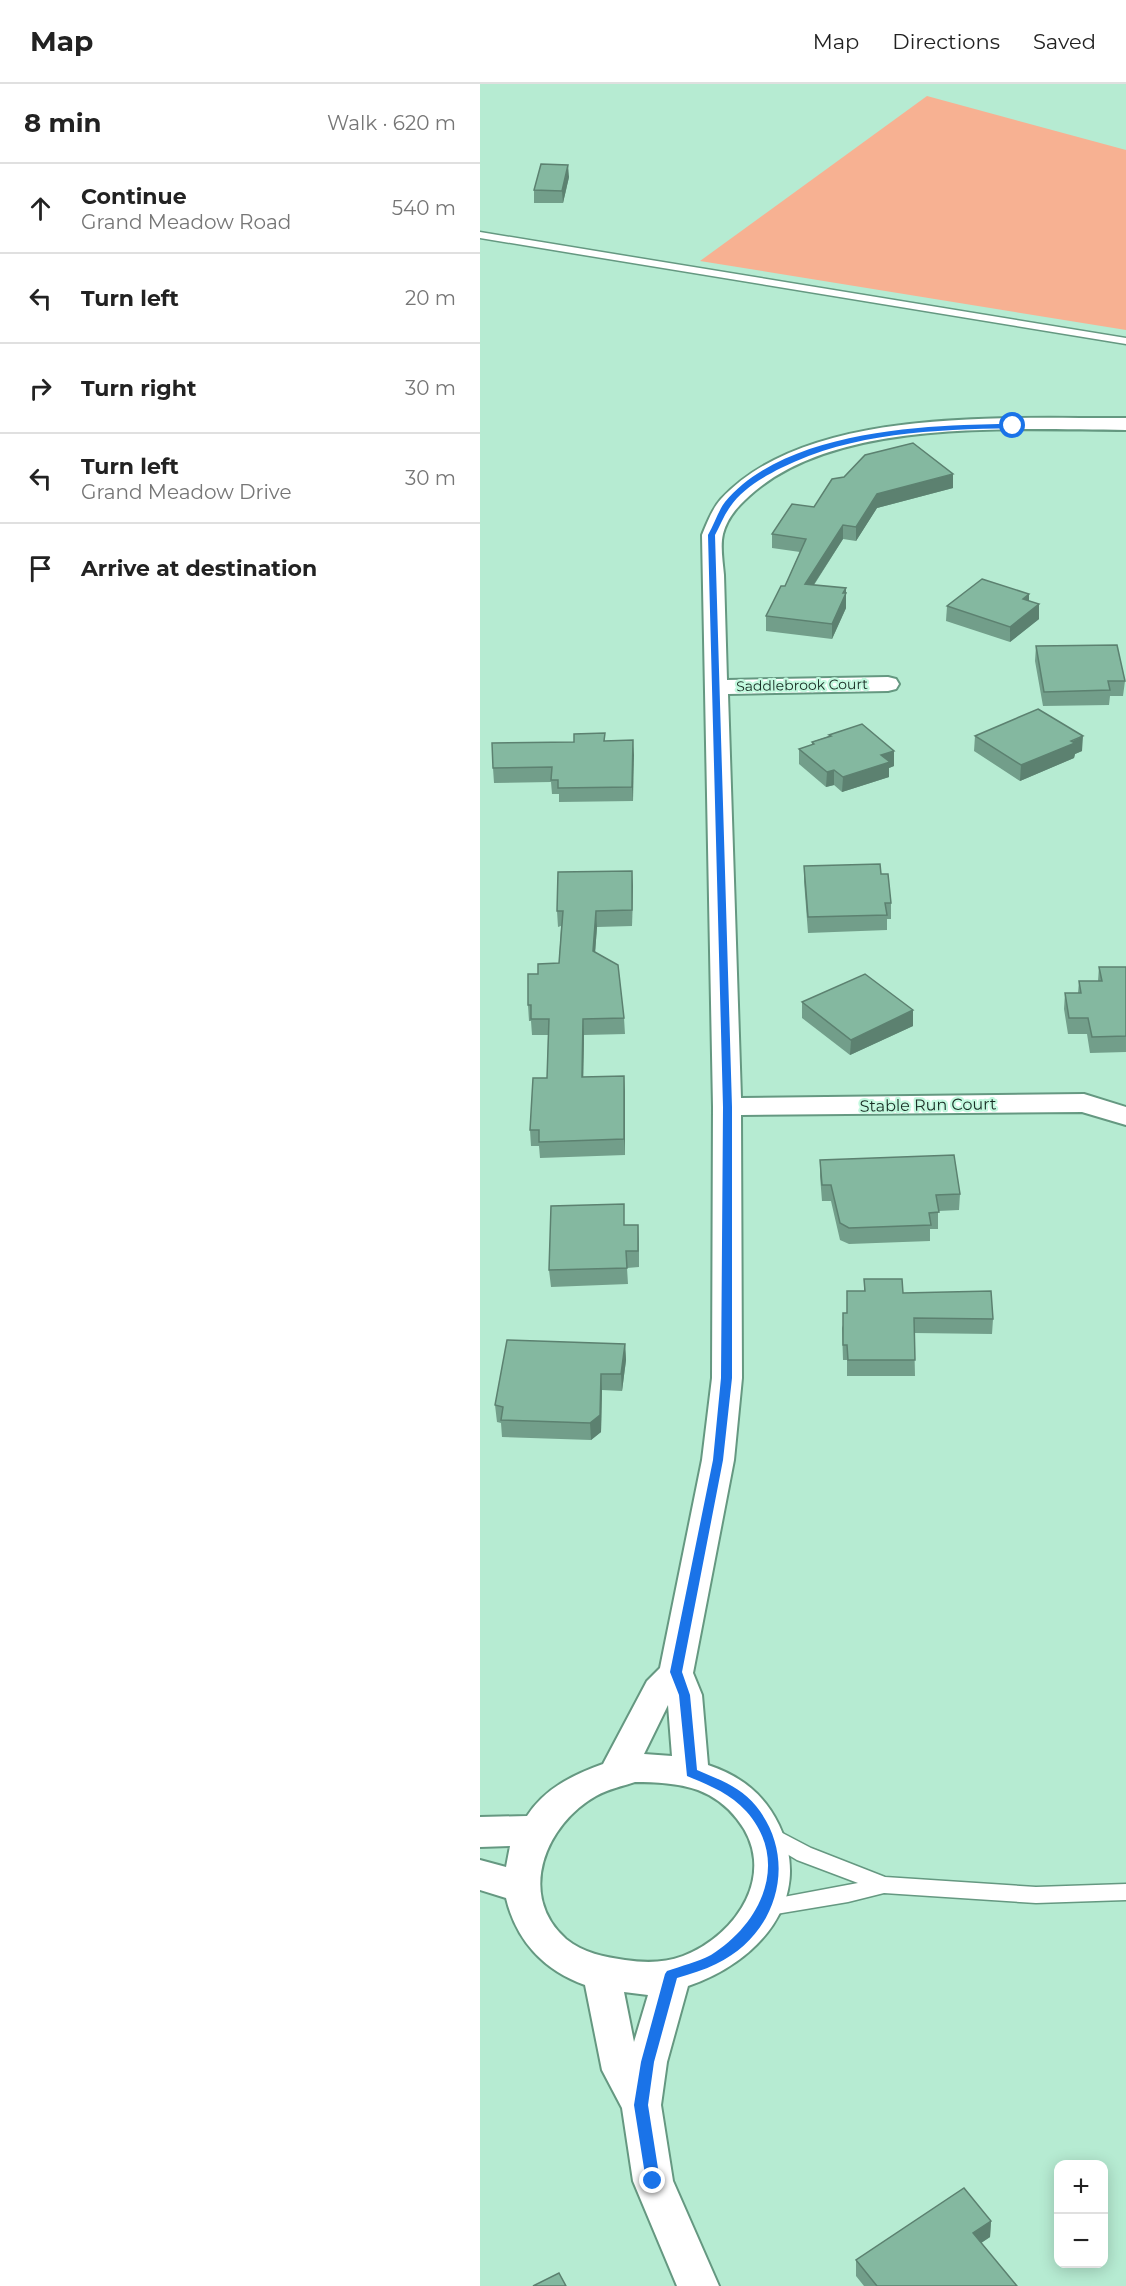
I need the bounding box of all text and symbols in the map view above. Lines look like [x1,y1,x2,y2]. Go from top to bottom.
text: Map [30,24,93,58]
text: Map [813,29,859,54]
text: Directions [892,29,1000,54]
text: Saved [1033,29,1096,54]
text: 8 min [24,107,102,139]
text: Walk · 620 m [327,111,456,135]
text: Continue [81,183,187,210]
icon: ahead [24,192,57,225]
text: 540 m [392,196,456,220]
text: Grand Meadow Road [81,210,291,234]
icon: left [24,282,57,315]
text: Turn left [81,285,179,312]
text: 20 m [405,286,456,310]
icon: right [24,372,57,405]
text: Turn right [81,375,196,402]
text: 30 m [405,376,456,400]
route start [999,412,1025,438]
text: Turn left [81,453,179,480]
icon: left [24,462,57,495]
text: 30 m [405,466,456,490]
text: Grand Meadow Drive [81,480,291,504]
icon: arrive [24,552,57,585]
text: Arrive at destination [81,555,317,582]
street label: Saddlebrook Court [736,675,868,695]
street label: Stable Run Court [859,1094,997,1116]
map controls [1054,2160,1108,2268]
button: + [1054,2160,1108,2214]
route end [639,2167,665,2193]
button: − [1054,2214,1108,2268]

